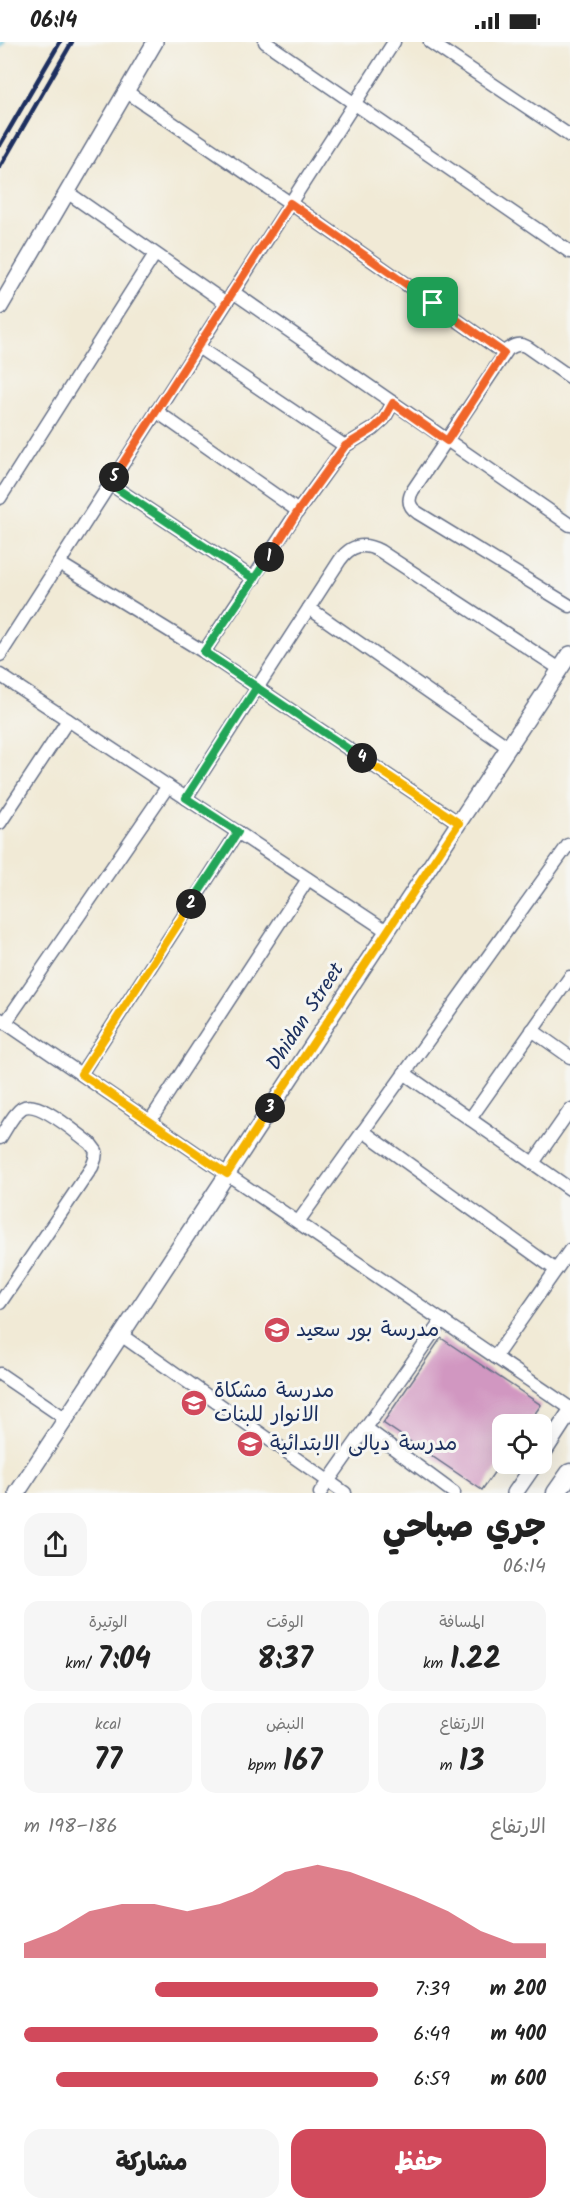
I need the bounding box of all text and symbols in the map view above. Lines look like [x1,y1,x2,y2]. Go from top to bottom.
text: 06:14 [30,4,77,39]
pin [407,277,458,328]
icon: arrive [416,286,449,319]
pin: 5 [99,462,129,492]
text: 5 [110,464,118,489]
pin: 1 [254,542,284,572]
text: 1 [267,544,271,569]
pin: 4 [347,743,377,773]
text: 4 [358,745,366,770]
pin: 2 [176,889,206,919]
text: 2 [186,891,196,916]
street label: Dhidan Street [259,956,354,1078]
pin: 3 [255,1093,285,1123]
text: 3 [266,1095,274,1120]
place label: مدرسة بور سعيد [296,1314,439,1347]
school or university icon: مدرسة بور سعيد [262,1315,292,1345]
place label: مدرسة مشكاة الانوار للبنات [214,1375,334,1432]
school or university icon: مدرسة مشكاة الانوار للبنات [179,1388,209,1418]
map controls [492,1414,552,1474]
button: locate [492,1414,552,1474]
place label: مدرسة ديالى الابتدائية [270,1428,457,1461]
school or university icon: مدرسة ديالى الابتدائية [235,1429,265,1459]
text: جري صباحي [383,1502,546,1555]
button: share [24,1513,87,1576]
text: 06:14 [503,1551,546,1583]
text: الوتيرة [89,1610,127,1635]
text: الوقت [266,1610,304,1635]
text: المسافة [439,1610,485,1635]
text: 7:04 [98,1636,151,1684]
text: 8:37 [257,1636,313,1684]
text: 1.22 [450,1636,501,1684]
text: /km [65,1651,98,1676]
text: km [423,1651,450,1676]
text: kcal [95,1712,121,1737]
text: النبض [266,1712,304,1737]
text: الارتفاع [440,1712,484,1737]
text: 77 [94,1737,122,1785]
text: 167 [283,1738,322,1786]
text: 13 [459,1738,484,1786]
text: bpm [248,1753,283,1778]
text: m [440,1753,459,1778]
text: 186–198 m [24,1811,118,1843]
text: الارتفاع [490,1812,546,1844]
text: 7:39 [415,1974,450,2006]
text: 200 m [490,1974,546,2006]
text: 6:49 [413,2019,450,2051]
text: 400 m [490,2019,546,2051]
text: 6:59 [413,2064,450,2096]
text: 600 m [491,2064,546,2096]
button: مشاركة [24,2129,279,2198]
button: حفظ [291,2129,546,2198]

